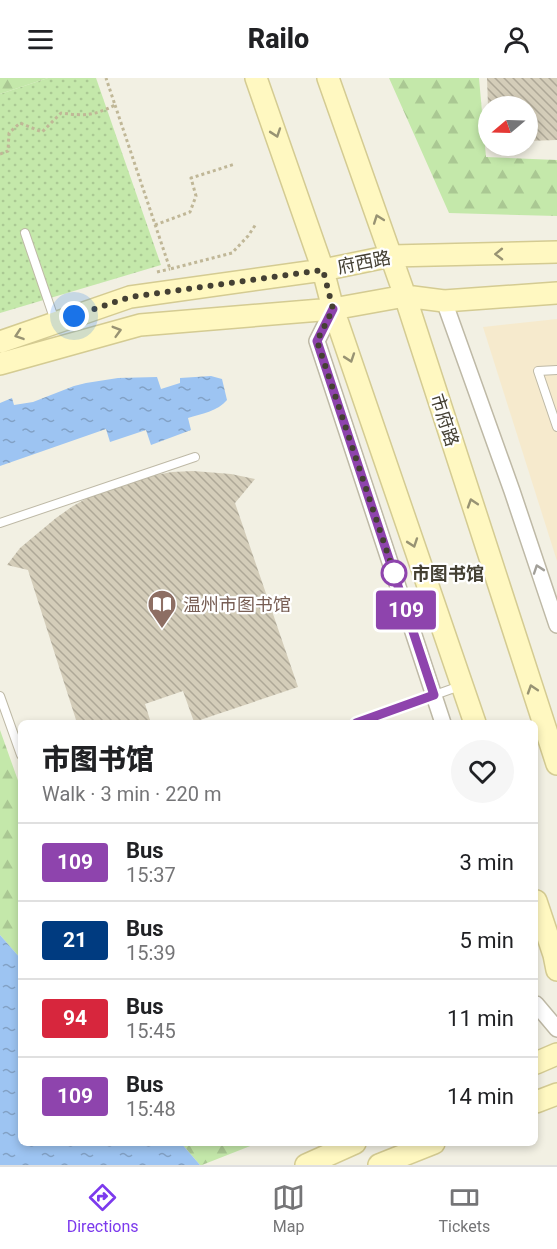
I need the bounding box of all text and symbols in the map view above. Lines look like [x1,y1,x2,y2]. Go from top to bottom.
icon: menu [24,23,57,56]
text: Railo [248,23,309,55]
icon: person [500,23,533,56]
north arrow [478,96,538,156]
map controls [478,96,538,156]
one-way arrow [268,127,281,138]
one-way arrow [372,214,385,225]
street label: 府西路 [335,247,393,277]
one-way arrow [494,247,503,260]
your location [59,301,89,331]
one-way arrow [112,326,122,339]
one-way arrow [14,328,25,340]
one-way arrow [342,352,355,363]
street label: 市府路 [427,391,463,449]
one-way arrow [467,498,480,509]
one-way arrow [405,537,418,548]
marker: 市图书馆 [381,560,407,586]
place label: 市图书馆 [412,563,484,584]
one-way arrow [533,564,546,575]
library icon: 温州市图书馆 [146,588,178,630]
line badge: 109 [372,590,440,630]
place label: 温州市图书馆 [183,594,291,615]
text: 109 [388,598,424,622]
one-way arrow [527,684,540,695]
button: heart [451,740,514,803]
text: 市图书馆 [42,743,154,776]
text: Walk · 3 min · 220 m [42,782,221,806]
text: Bus [126,838,164,863]
text: 109 [57,850,93,874]
text: 3 min [459,850,514,875]
text: 15:37 [126,863,176,887]
text: Bus [126,916,164,941]
text: 21 [63,928,87,952]
text: 5 min [459,928,514,953]
text: 15:39 [126,941,176,965]
text: Bus [126,994,164,1019]
text: 94 [63,1006,87,1030]
text: 11 min [447,1006,514,1031]
text: 15:45 [126,1019,176,1043]
text: Bus [126,1072,164,1097]
text: 109 [57,1084,93,1108]
text: 14 min [447,1084,514,1109]
text: 15:48 [126,1097,176,1121]
tab: Directions [67,1181,139,1236]
tab: Map [272,1181,305,1236]
tab: Tickets [439,1181,490,1236]

